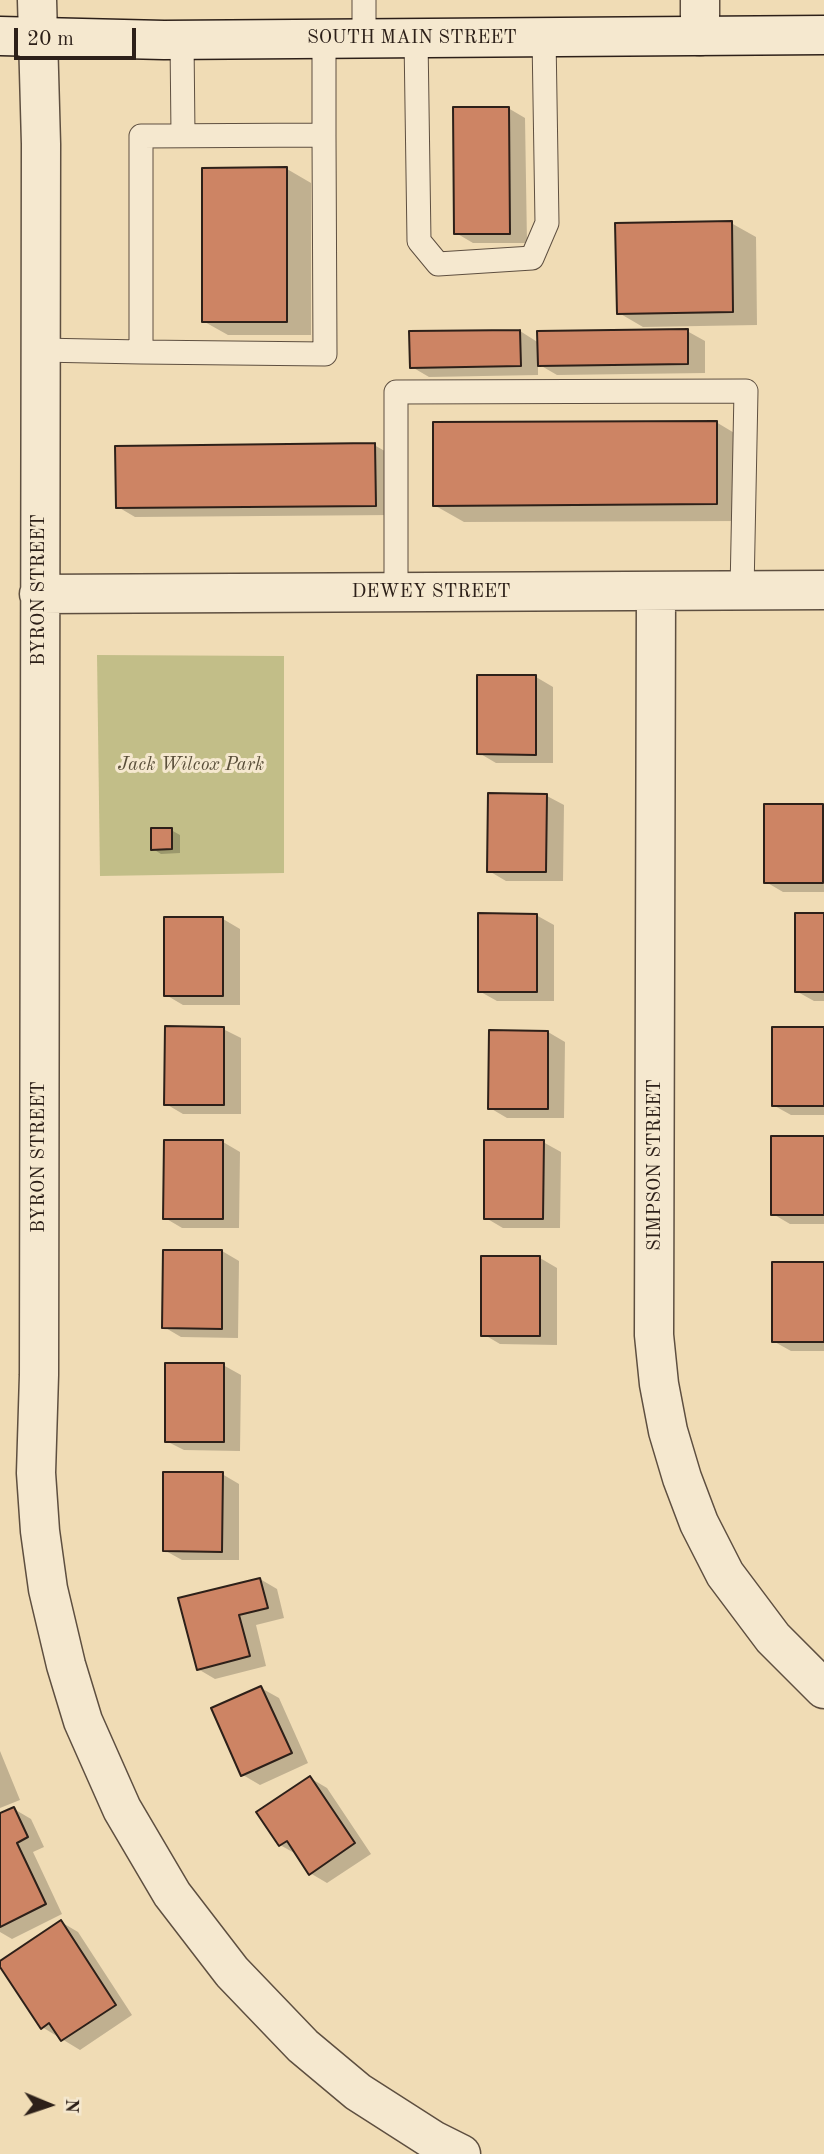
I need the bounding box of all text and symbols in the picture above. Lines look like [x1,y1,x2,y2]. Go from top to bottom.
scale bar [18,14,140,58]
street label: SOUTH MAIN STREET [307,27,517,49]
text: 20 m [27,29,74,50]
street label: BYRON STREET [28,514,50,666]
street label: DEWEY STREET [351,581,511,603]
park label: Jack Wilcox Park [118,754,264,776]
street label: SIMPSON STREET [644,1079,666,1251]
street label: BYRON STREET [28,1081,50,1233]
north arrow [14,2070,84,2140]
text: N [61,2098,80,2113]

